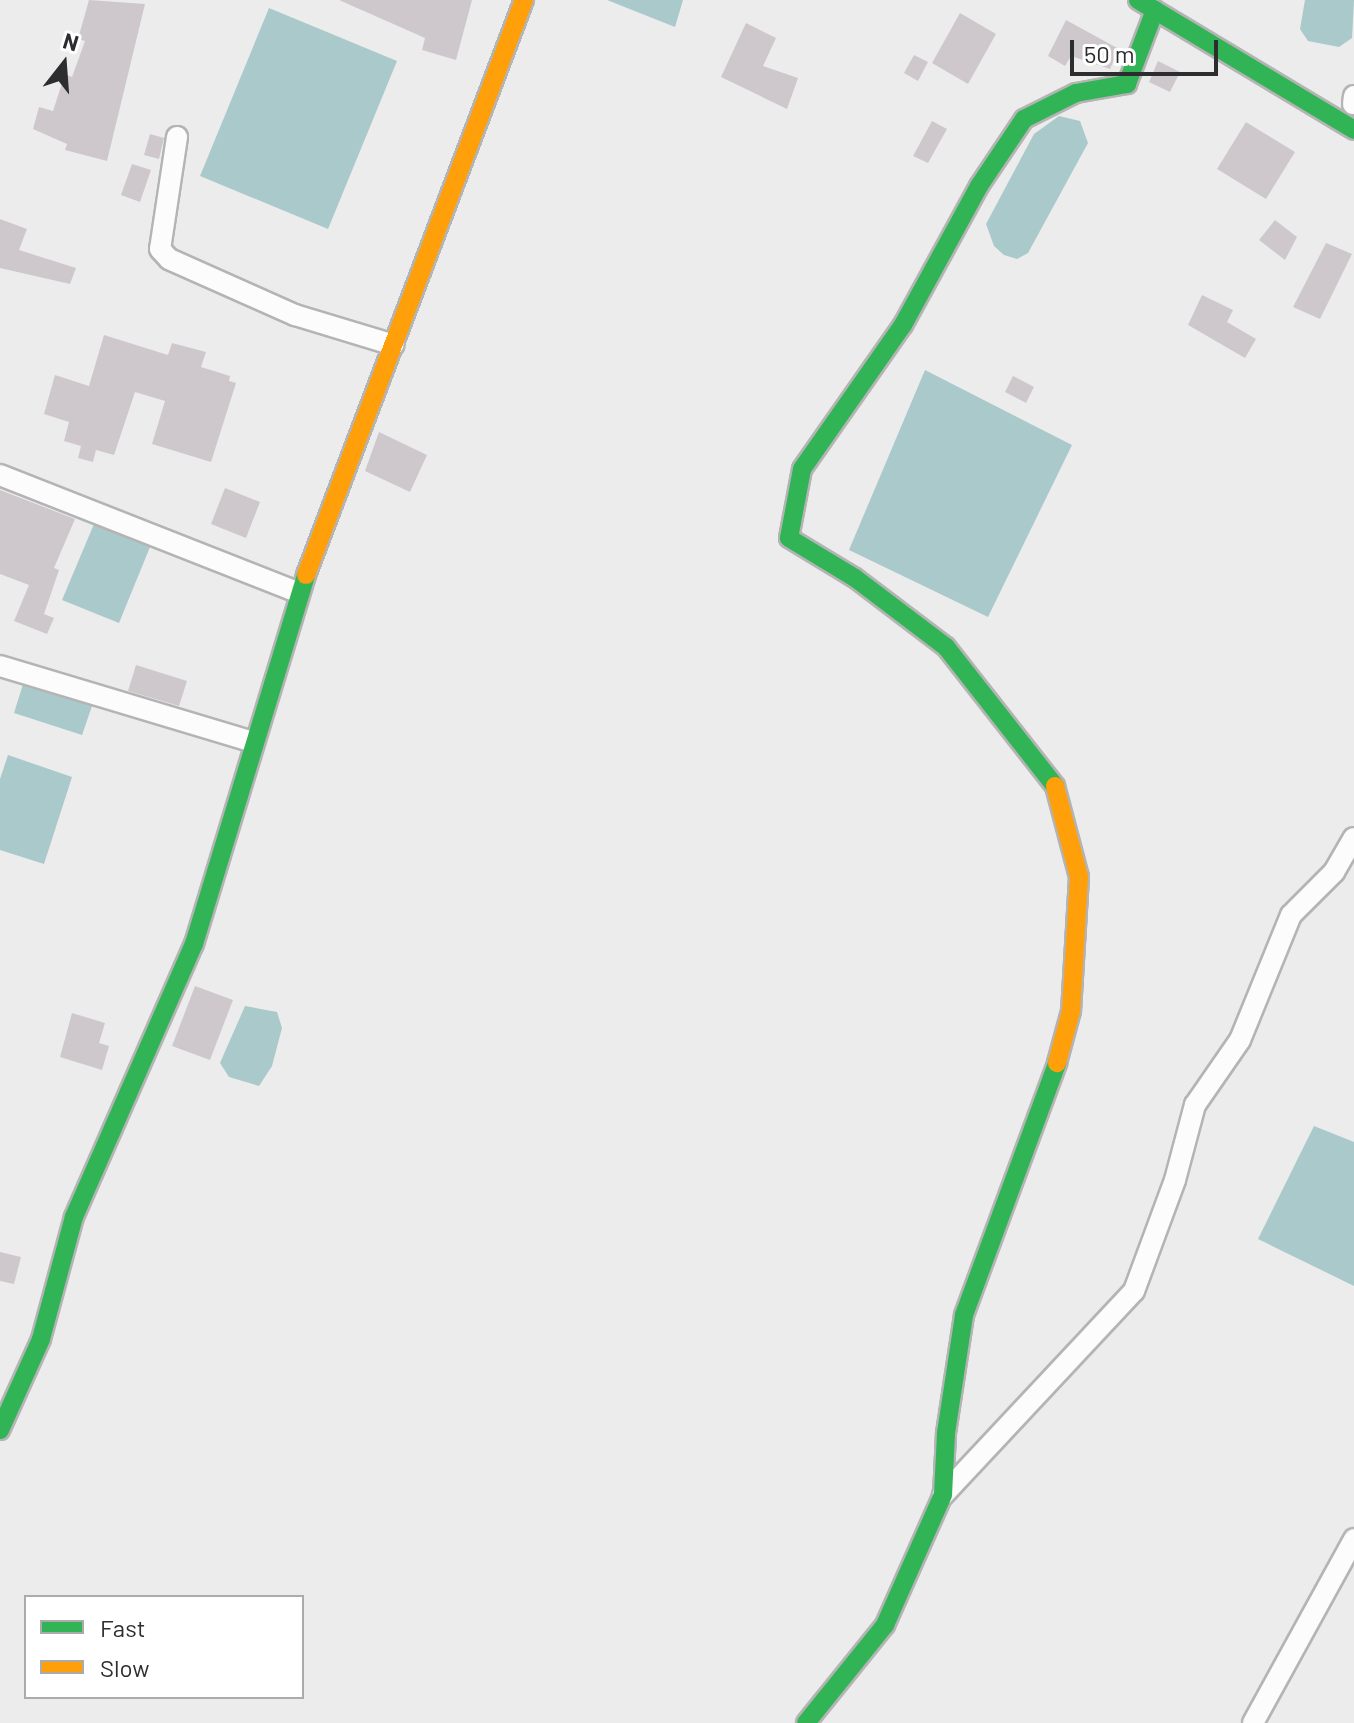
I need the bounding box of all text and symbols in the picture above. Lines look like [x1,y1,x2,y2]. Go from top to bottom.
north arrow [24,24,104,104]
scale bar [1074,24,1222,74]
text: N [60,26,82,56]
text: 50 m [1084,39,1135,68]
legend [24,1595,304,1699]
text: Fast [100,1613,145,1642]
text: Slow [100,1653,149,1682]

